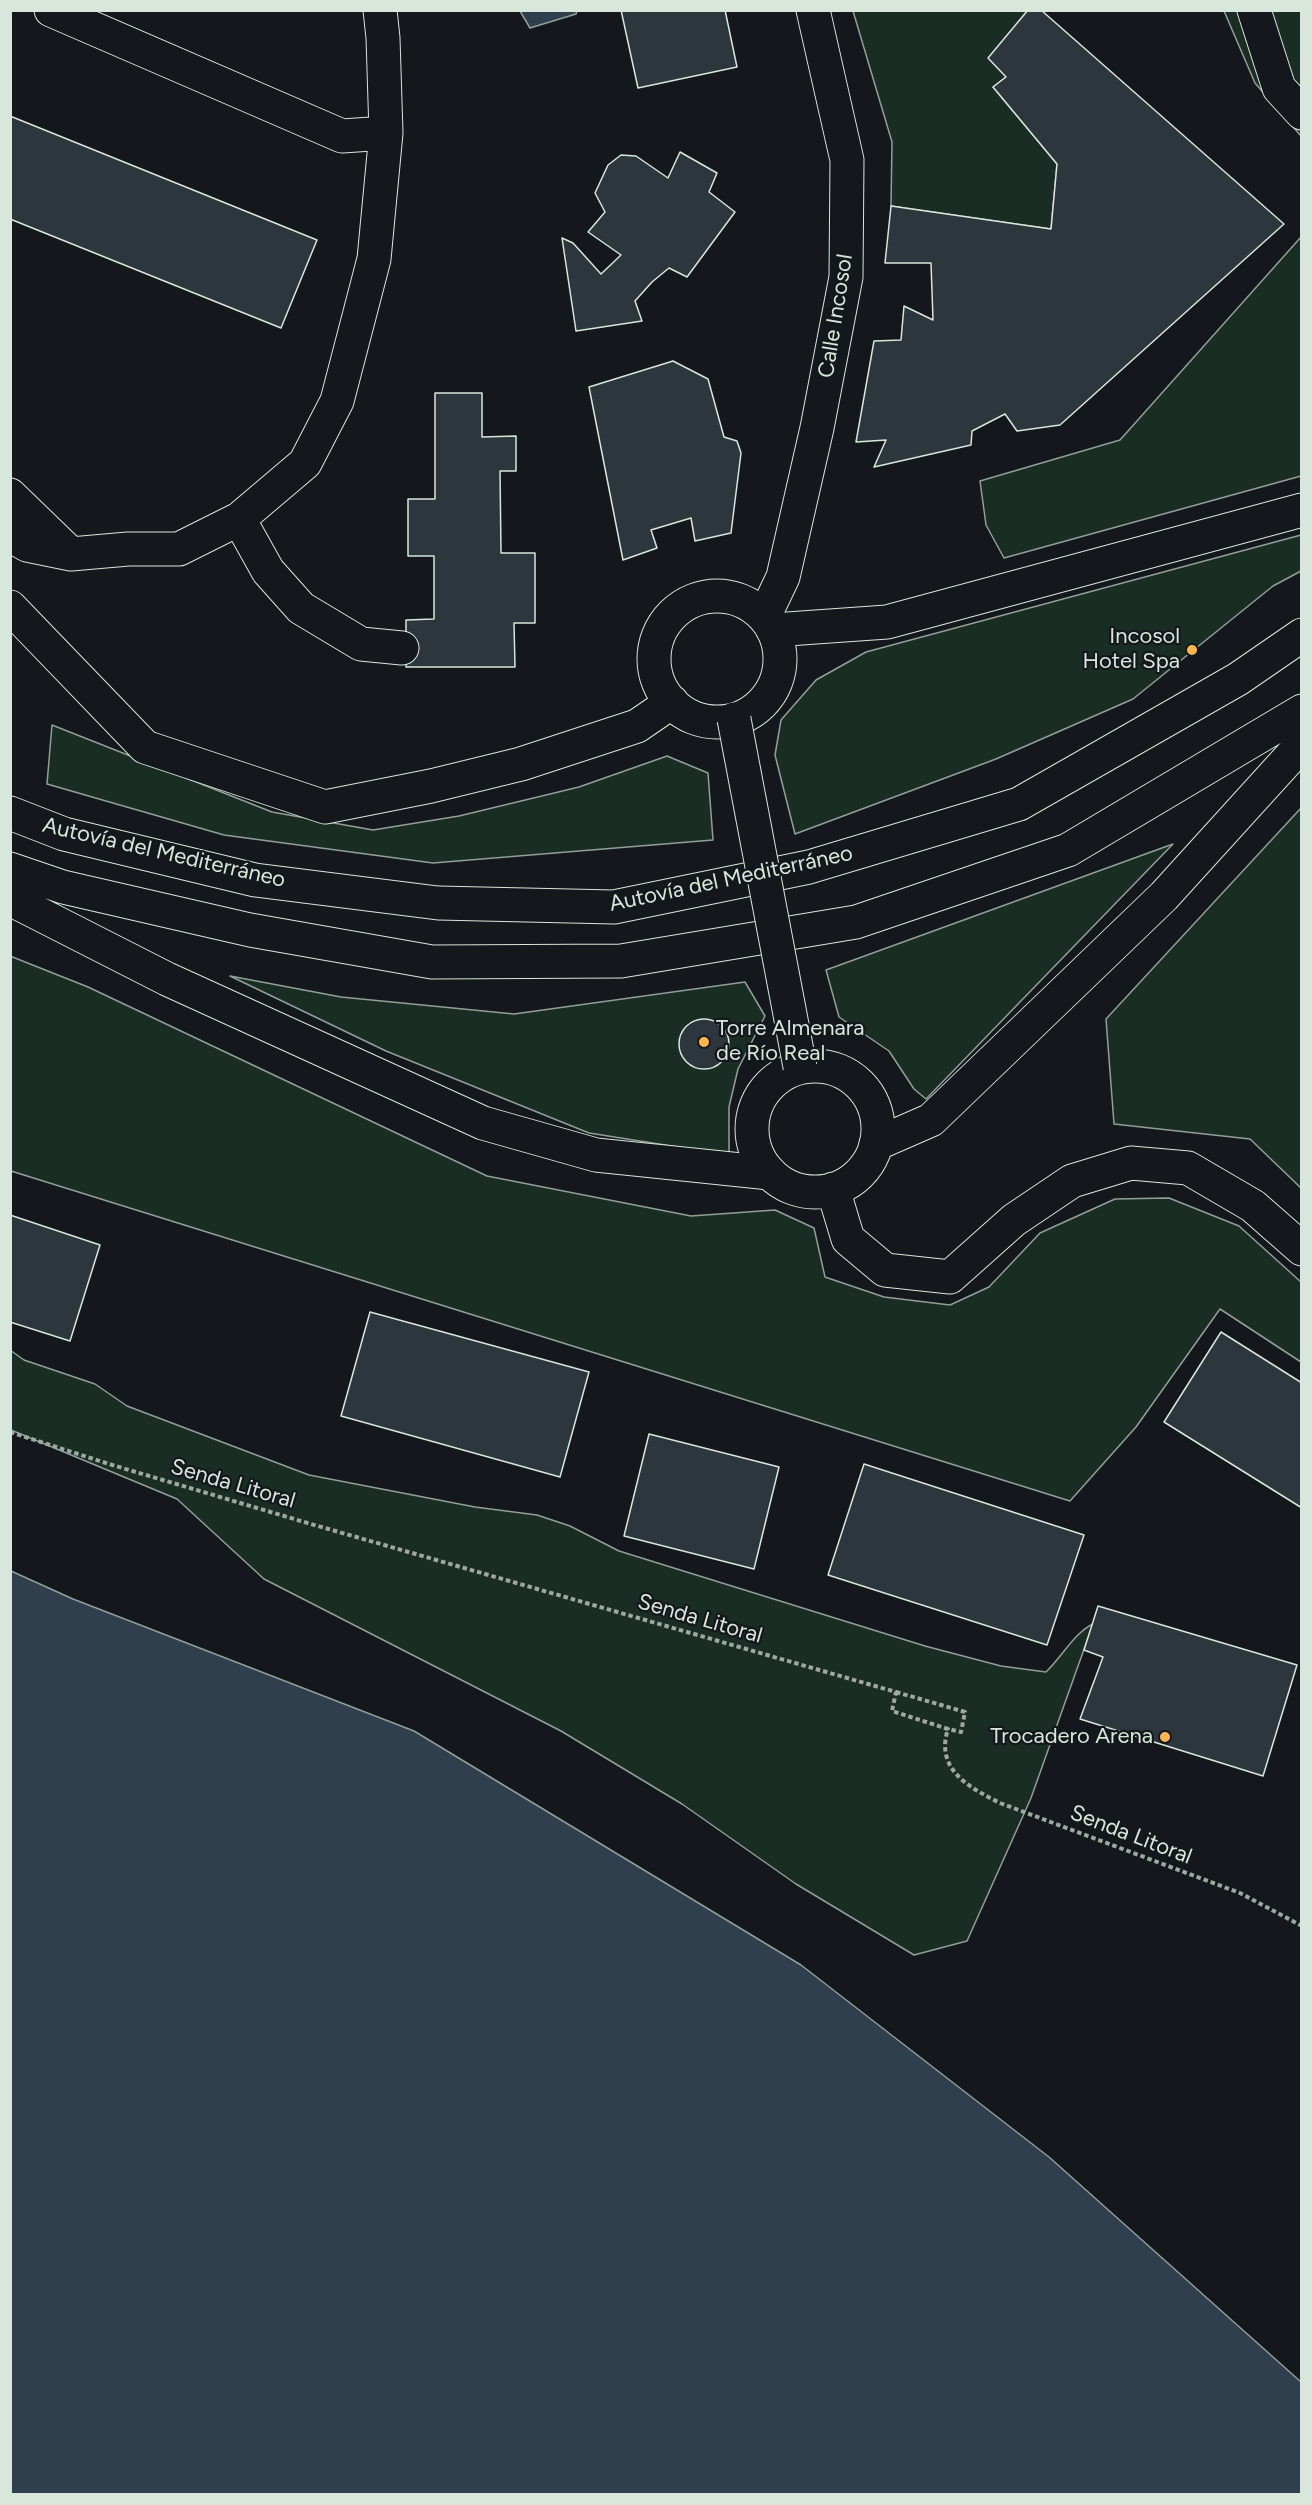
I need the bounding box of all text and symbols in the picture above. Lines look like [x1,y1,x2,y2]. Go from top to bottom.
street label: Calle Incosol [813,252,859,380]
place label: Incosol Hotel Spa [1082,624,1180,676]
marker: Incosol Hotel Spa [1185,643,1199,657]
street label: Autovía del Mediterráneo [40,812,288,894]
street label: Autovía del Mediterráneo [607,840,855,918]
place label: Torre Almenara de Río Real [716,1016,864,1068]
marker: Torre Almenara de Río Real [697,1035,711,1049]
street label: Senda Litoral [168,1454,298,1514]
street label: Senda Litoral [635,1589,765,1649]
place label: Trocadero Arena [990,1724,1153,1750]
marker: Trocadero Arena [1158,1730,1172,1744]
street label: Senda Litoral [1066,1800,1196,1870]

